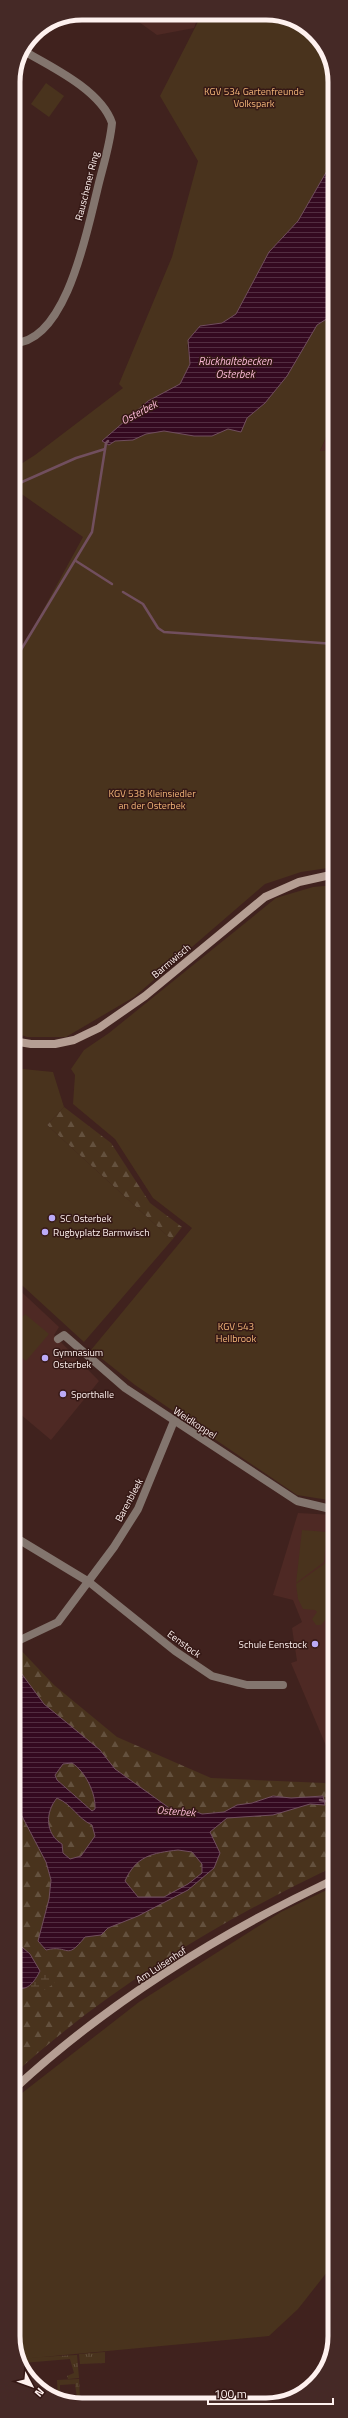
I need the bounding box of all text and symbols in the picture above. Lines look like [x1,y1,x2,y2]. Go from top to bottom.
park label: KGV 534 Gartenfreunde Volkspark [204,84,304,111]
street label: Rauschener Ring [71,150,103,222]
water label: Rückhaltebecken Osterbek [198,353,272,382]
water label: Osterbek [118,395,161,428]
park label: KGV 538 Kleinsiedler an der Osterbek [108,786,196,813]
street label: Barmwisch [148,940,194,982]
place label: SC Osterbek [60,1211,112,1226]
marker: SC Osterbek [47,1213,57,1223]
place label: Rugbyplatz Barmwisch [53,1225,150,1240]
marker: Rugbyplatz Barmwisch [40,1227,50,1237]
park label: KGV 543 Hellbrook [216,1319,256,1346]
place label: Gymnasium Osterbek [53,1345,103,1372]
marker: Gymnasium Osterbek [40,1353,50,1363]
place label: Sporthalle [71,1387,114,1402]
marker: Sporthalle [58,1389,68,1399]
street label: Weidkoppel [170,1403,220,1443]
street label: Barenbleek [111,1475,147,1524]
street label: Eenstock [164,1627,204,1661]
place label: Schule Eenstock [239,1637,307,1652]
marker: Schule Eenstock [310,1639,320,1649]
water label: Osterbek [156,1802,197,1820]
street label: Am Luisenhof [133,1943,190,1987]
north arrow [12,2366,52,2406]
scale bar [208,2380,333,2406]
text: N [31,2384,48,2401]
text: 100 m [214,2384,247,2403]

